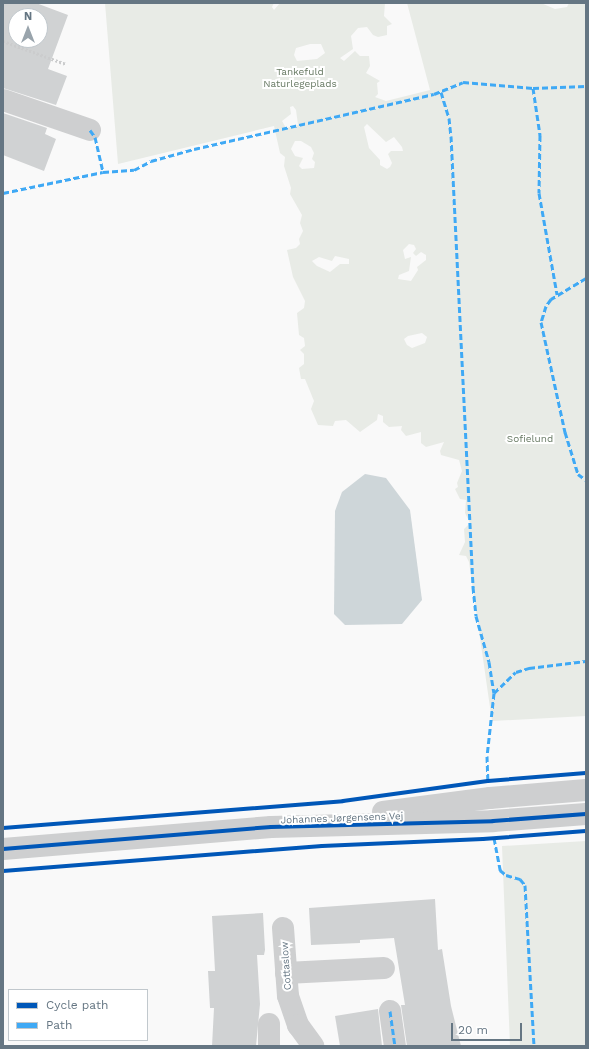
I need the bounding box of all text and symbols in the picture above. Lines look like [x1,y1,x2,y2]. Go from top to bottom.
north arrow [8,8,48,48]
text: N [24,10,32,23]
park label: Tankefuld Naturlegeplads [263,65,337,88]
park label: Sofielund [507,433,553,445]
street label: Johannes Jørgensens Vej [280,810,404,826]
street label: Cottaslow [278,941,294,991]
legend [8,989,148,1041]
text: Cycle path [46,998,108,1012]
scale bar [453,1015,524,1041]
text: Path [46,1018,72,1032]
text: 20 m [458,1023,488,1037]

